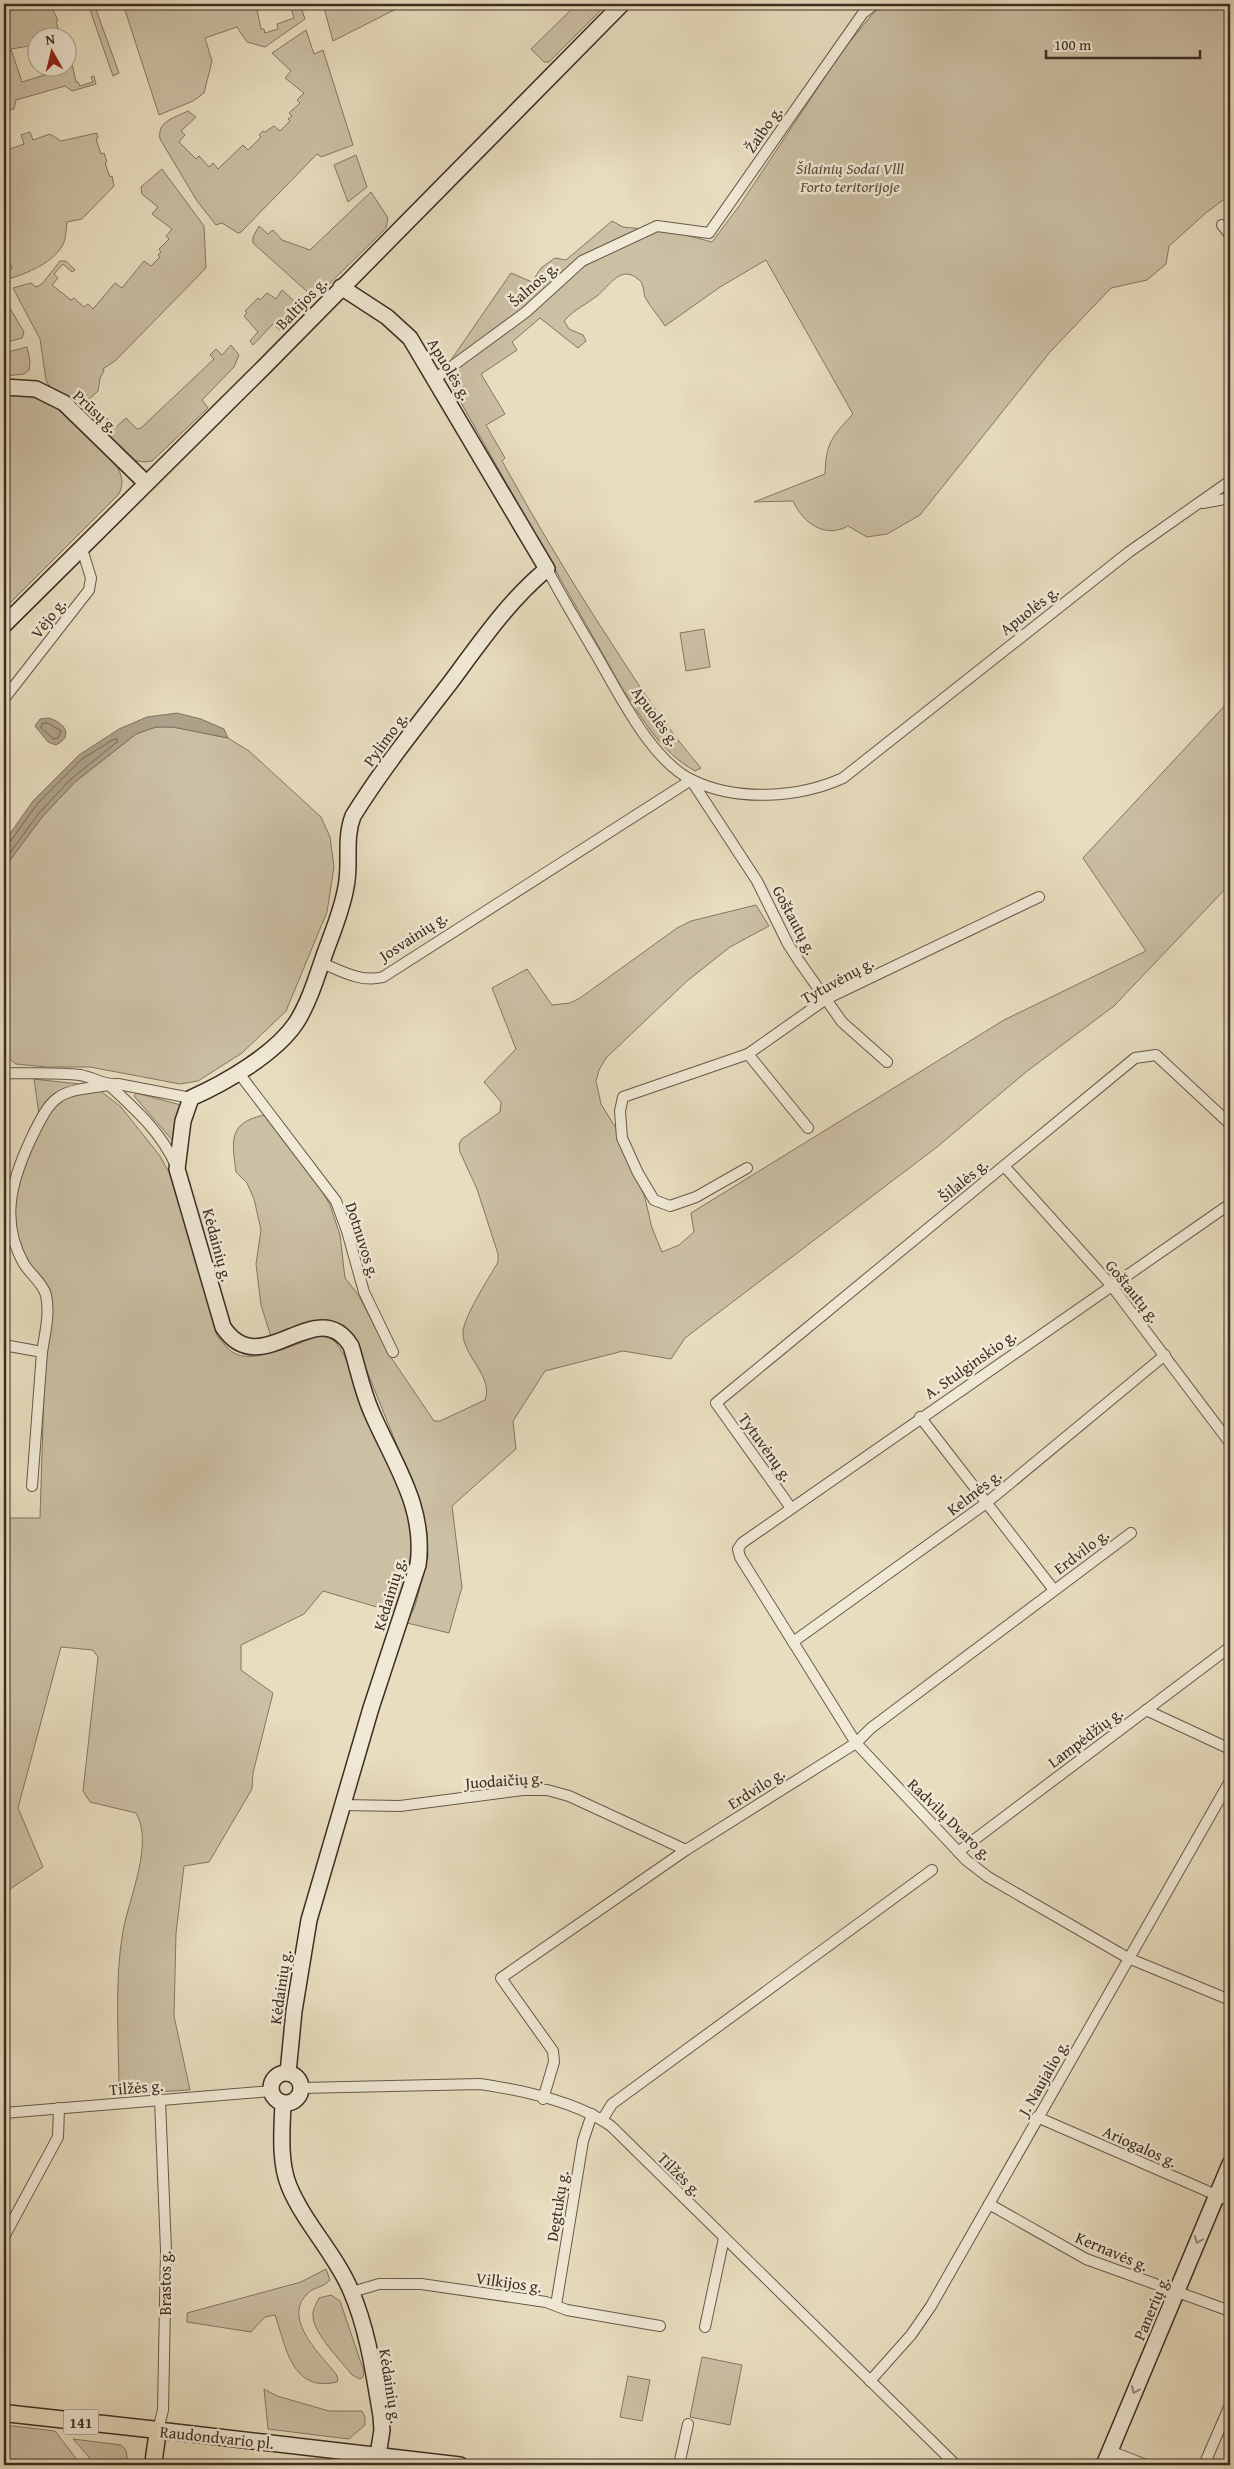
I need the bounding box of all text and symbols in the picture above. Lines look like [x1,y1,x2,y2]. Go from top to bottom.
north arrow [28,28,78,78]
text: N [44,28,57,50]
scale bar [1046,28,1200,60]
text: 100 m [1054,34,1092,55]
street label: Žaibo g. [738,101,788,157]
park label: Šilainių Sodai Vlll Forto teritorijoje [796,156,904,198]
street label: Šalnos g. [503,256,563,312]
street label: Baltijos g. [270,271,332,335]
street label: Apuolės g. [422,333,478,405]
street label: Prūsų g. [68,384,124,438]
street label: Apuolės g. [994,579,1064,641]
street label: Vėjo g. [24,592,72,643]
street label: Apuolės g. [626,681,686,751]
street label: Pylimo g. [357,707,413,771]
street label: Goštautų g. [767,881,823,959]
street label: Josvainių g. [373,905,452,968]
street label: Tytuvėnų g. [796,950,878,1010]
street label: Šilalės g. [933,1152,993,1208]
street label: Dotnuvos g. [339,1199,387,1281]
street label: Kėdainių g. [197,1206,239,1284]
street label: Goštautų g. [1100,1254,1166,1328]
street label: A. Stulginskio g. [919,1323,1021,1405]
street label: Tytuvėnų g. [733,1408,799,1486]
street label: Kelmės g. [941,1463,1007,1521]
street label: Erdvilo g. [1048,1522,1114,1580]
street label: Kėdainių g. [367,1554,411,1633]
street label: Lampėdžių g. [1042,1701,1128,1773]
street label: Erdvilo g. [723,1761,789,1815]
street label: Juodaičių g. [462,1765,544,1795]
street label: Radvilų Dvaro g. [902,1772,998,1866]
street label: Kėdainių g. [263,1948,297,2026]
street label: J. Naujalio g. [1011,2036,1074,2122]
street label: Tilžės g. [108,2073,164,2101]
street label: Ariogalos g. [1099,2119,1181,2173]
street label: Tilžės g. [652,2146,708,2202]
street label: Degtukų g. [540,2169,574,2243]
street label: Kernavės g. [1072,2225,1152,2277]
one-way arrow [1194,2235,1205,2244]
street label: Brastos g. [153,2250,177,2315]
street label: Vilkijos g. [475,2266,544,2299]
street label: Panerių g. [1127,2272,1175,2344]
street label: Kėdainių g. [373,2347,409,2425]
one-way arrow [1131,2385,1141,2393]
road number: 141 [64,2410,98,2434]
street label: Raudondvario pl. [159,2419,275,2455]

